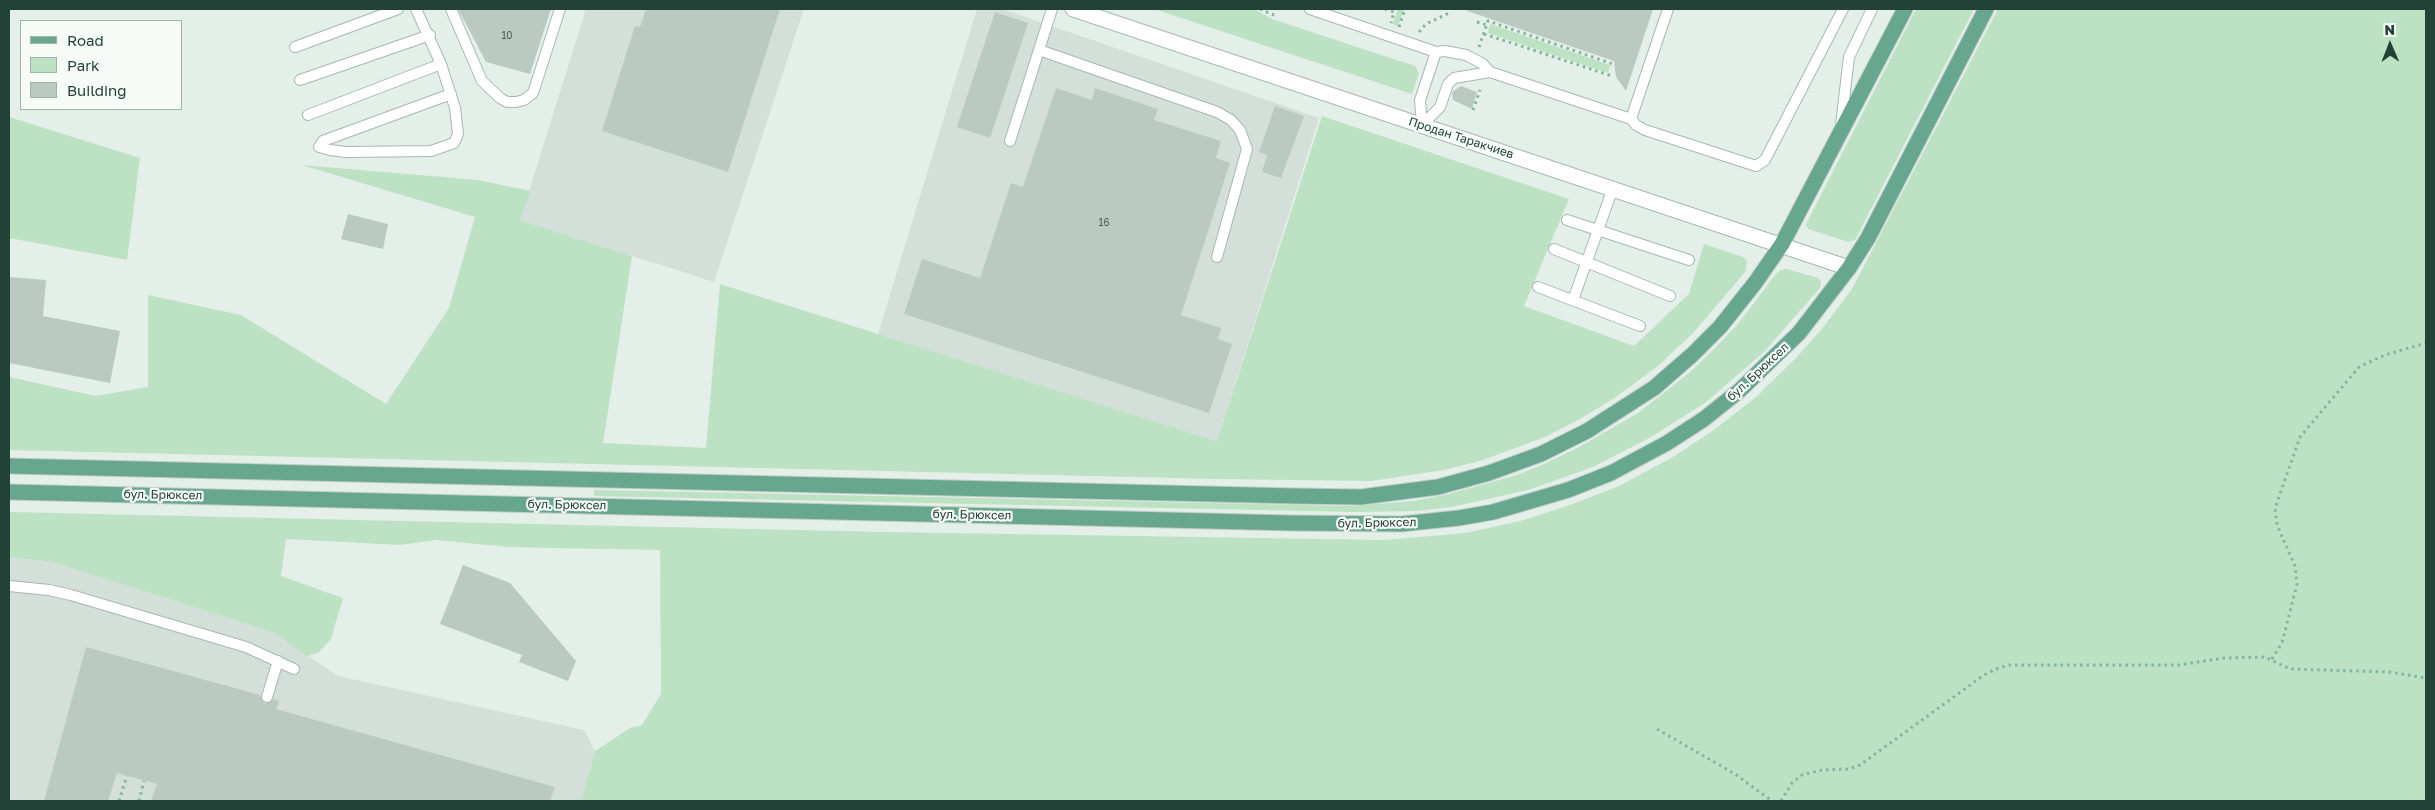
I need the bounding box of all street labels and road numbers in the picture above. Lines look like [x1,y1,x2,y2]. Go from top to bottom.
street label: Продан Таракчиев [1407,114,1515,162]
street label: бул. Брюксел [1724,340,1792,404]
street label: бул. Брюксел [124,487,202,503]
street label: бул. Брюксел [528,497,606,513]
street label: бул. Брюксел [933,507,1011,523]
street label: бул. Брюксел [1338,515,1416,531]

